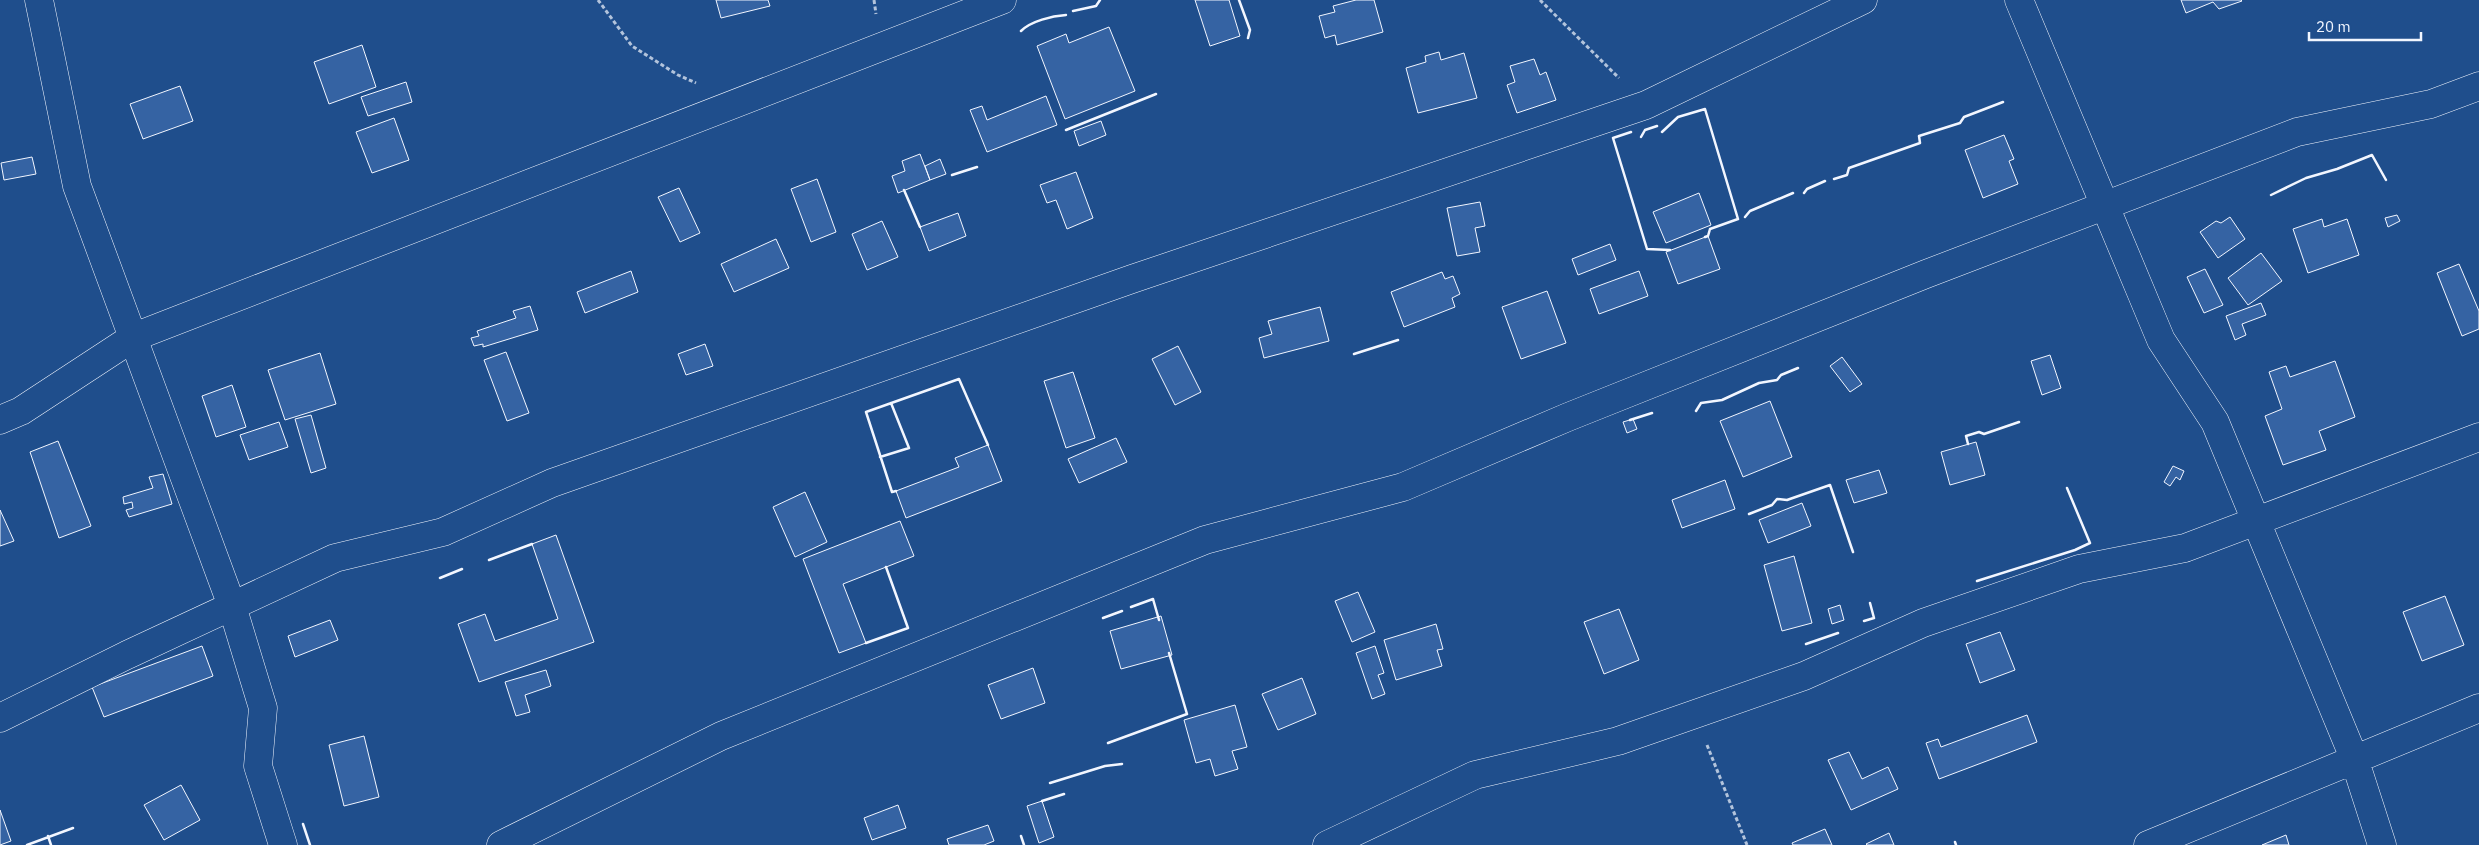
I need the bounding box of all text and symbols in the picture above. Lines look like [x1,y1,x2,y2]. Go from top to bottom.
scale bar [2309,10,2422,42]
text: 20 m [2316,17,2351,36]

